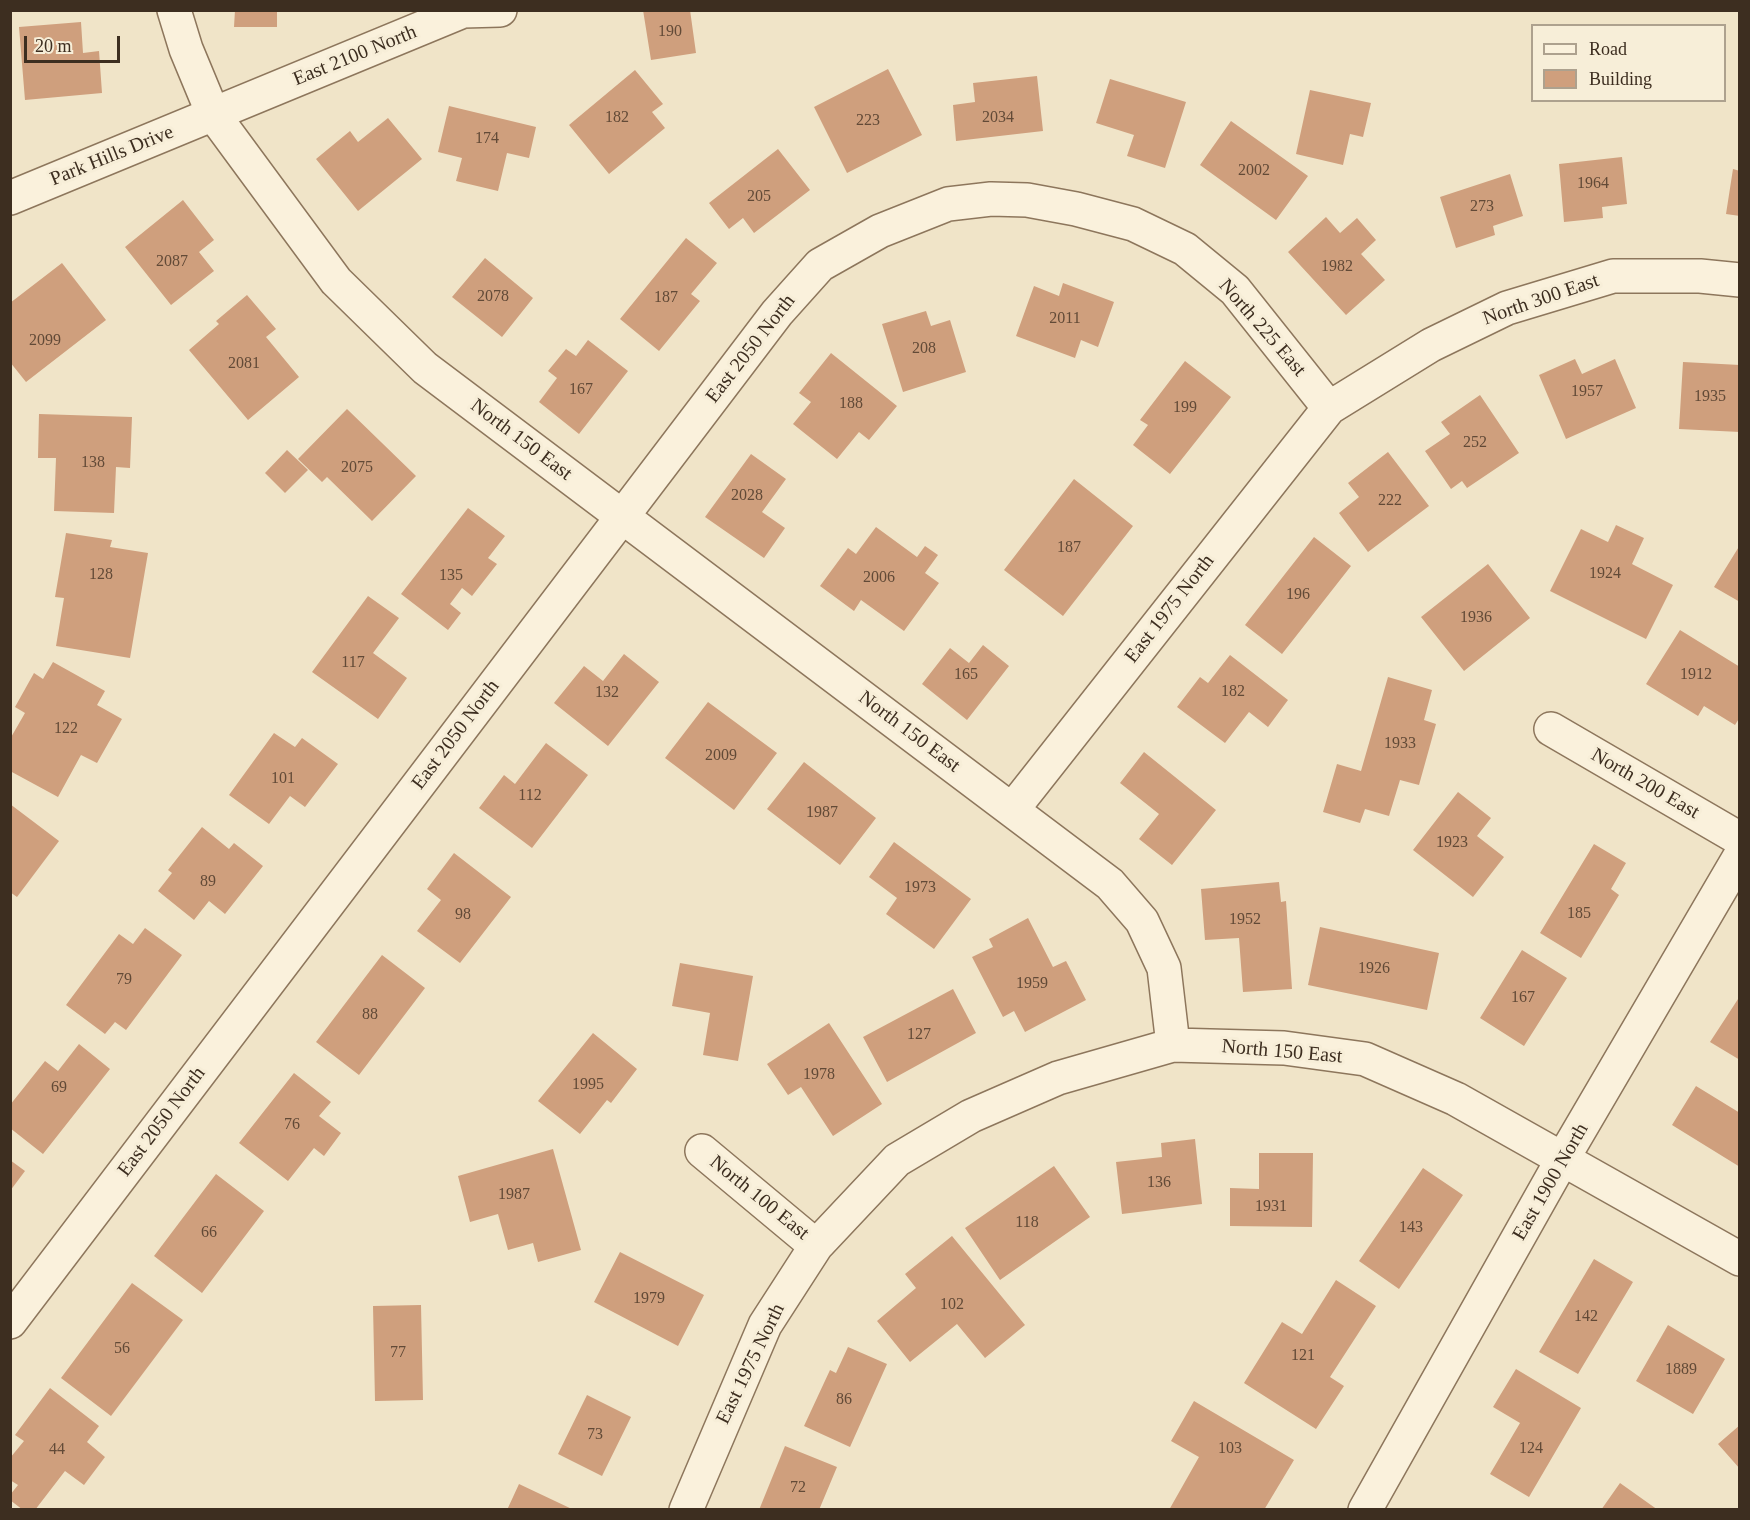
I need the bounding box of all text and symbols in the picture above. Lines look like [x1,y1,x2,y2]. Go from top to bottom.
street label: East 2100 North [290,20,420,92]
house number: 190 [658,22,682,42]
scale bar [27,24,123,62]
legend [1531,24,1726,102]
text: 20 m [35,36,72,56]
text: Road [1589,39,1627,59]
text: Building [1589,69,1652,89]
house number: 182 [605,108,629,128]
house number: 2034 [982,108,1014,128]
house number: 223 [856,111,880,131]
street label: Park Hills Drive [47,120,177,192]
house number: 174 [475,129,499,149]
house number: 2002 [1238,161,1270,181]
house number: 1964 [1577,174,1609,194]
house number: 205 [747,187,771,207]
house number: 273 [1470,197,1494,217]
house number: 2087 [156,252,188,272]
house number: 1982 [1321,257,1353,277]
street label: North 300 East [1480,269,1602,331]
street label: North 225 East [1213,274,1311,382]
house number: 2078 [477,287,509,307]
house number: 187 [654,288,678,308]
street label: East 2050 North [701,290,801,408]
house number: 2011 [1049,309,1081,329]
house number: 2099 [29,331,61,351]
house number: 208 [912,339,936,359]
house number: 2081 [228,354,260,374]
house number: 167 [569,380,593,400]
house number: 1957 [1571,382,1603,402]
house number: 1935 [1694,387,1726,407]
street label: North 150 East [465,394,577,486]
house number: 188 [839,394,863,414]
house number: 199 [1173,398,1197,418]
house number: 252 [1463,433,1487,453]
house number: 138 [81,453,105,473]
house number: 2075 [341,458,373,478]
house number: 2028 [731,486,763,506]
house number: 222 [1378,491,1402,511]
house number: 187 [1057,538,1081,558]
street label: East 1975 North [1120,550,1220,668]
house number: 1924 [1589,564,1621,584]
house number: 128 [89,565,113,585]
house number: 135 [439,566,463,586]
house number: 2006 [863,568,895,588]
house number: 196 [1286,585,1310,605]
house number: 1936 [1460,608,1492,628]
house number: 117 [341,653,365,673]
house number: 165 [954,665,978,685]
house number: 1912 [1680,665,1712,685]
street label: East 2050 North [407,675,505,795]
house number: 182 [1221,682,1245,702]
house number: 132 [595,683,619,703]
street label: North 150 East [853,686,965,778]
house number: 122 [54,719,78,739]
house number: 1933 [1384,734,1416,754]
street label: North 200 East [1587,743,1703,825]
house number: 2009 [705,746,737,766]
house number: 101 [271,769,295,789]
house number: 112 [518,786,542,806]
house number: 1987 [806,803,838,823]
house number: 1923 [1436,833,1468,853]
house number: 89 [200,872,216,892]
house number: 1973 [904,878,936,898]
house number: 185 [1567,904,1591,924]
house number: 98 [455,905,471,925]
house number: 1952 [1229,910,1261,930]
house number: 1926 [1358,959,1390,979]
house number: 79 [116,970,132,990]
house number: 1959 [1016,974,1048,994]
house number: 167 [1511,988,1535,1008]
house number: 88 [362,1005,378,1025]
house number: 127 [907,1025,931,1045]
street label: North 150 East [1221,1035,1343,1069]
street label: East 2050 North [113,1062,211,1182]
house number: 1978 [803,1065,835,1085]
house number: 1995 [572,1075,604,1095]
house number: 69 [51,1078,67,1098]
house number: 76 [284,1115,300,1135]
street label: East 1900 North [1508,1119,1594,1245]
street label: North 100 East [704,1151,814,1245]
house number: 136 [1147,1173,1171,1193]
house number: 1987 [498,1185,530,1205]
house number: 1931 [1255,1197,1287,1217]
house number: 118 [1015,1213,1039,1233]
house number: 143 [1399,1218,1423,1238]
house number: 66 [201,1223,217,1243]
house number: 1979 [633,1289,665,1309]
house number: 102 [940,1295,964,1315]
street label: East 1975 North [711,1300,791,1428]
house number: 142 [1574,1307,1598,1327]
house number: 56 [114,1339,130,1359]
house number: 77 [390,1343,406,1363]
house number: 121 [1291,1346,1315,1366]
house number: 1889 [1665,1360,1697,1380]
house number: 86 [836,1390,852,1410]
house number: 73 [587,1425,603,1445]
house number: 103 [1218,1439,1242,1459]
house number: 124 [1519,1439,1543,1459]
house number: 44 [49,1440,65,1460]
house number: 72 [790,1478,806,1498]

